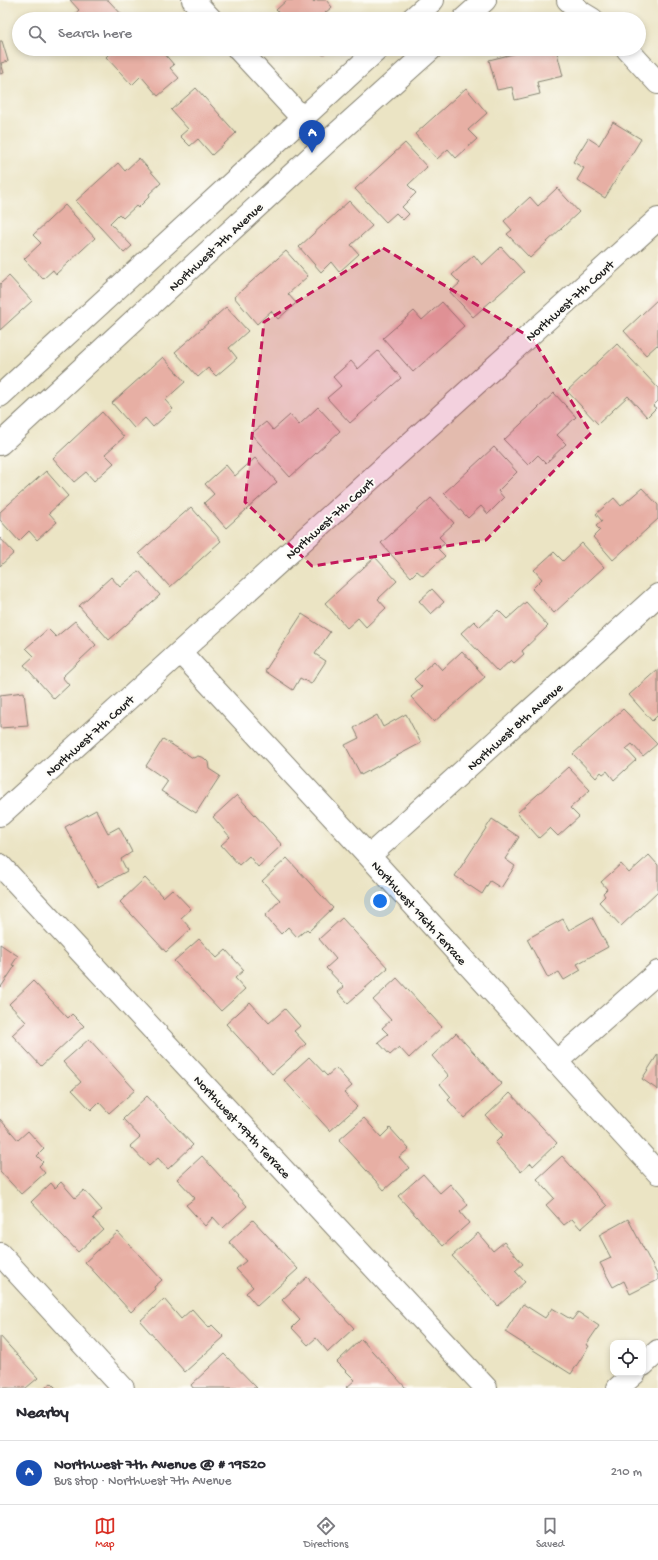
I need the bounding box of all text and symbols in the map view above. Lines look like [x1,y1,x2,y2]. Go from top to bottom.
search box [12,12,646,56]
icon: search [26,23,48,45]
text: Search here [58,25,132,43]
pin: A [299,120,325,153]
street label: Northwest 7th Avenue [166,200,267,295]
street label: Northwest 7th Court [523,257,619,346]
street label: Northwest 7th Court [283,475,379,564]
street label: Northwest 8th Avenue [465,681,567,775]
street label: Northwest 7th Court [43,692,139,781]
street label: Northwest 196th Terrace [367,858,469,969]
your location [370,891,390,911]
street label: Northwest 197th Terrace [190,1073,293,1182]
map controls [610,1340,646,1376]
button: locate [610,1340,646,1376]
text: Nearby [16,1404,69,1424]
text: Northwest 7th Avenue @ # 19520 [54,1456,266,1474]
text: A [25,1465,33,1480]
text: 210 m [611,1465,642,1480]
text: Bus stop · Northwest 7th Avenue [54,1474,231,1489]
tab: Map [94,1515,116,1551]
tab: Directions [304,1515,348,1551]
tab: Saved [536,1515,564,1551]

